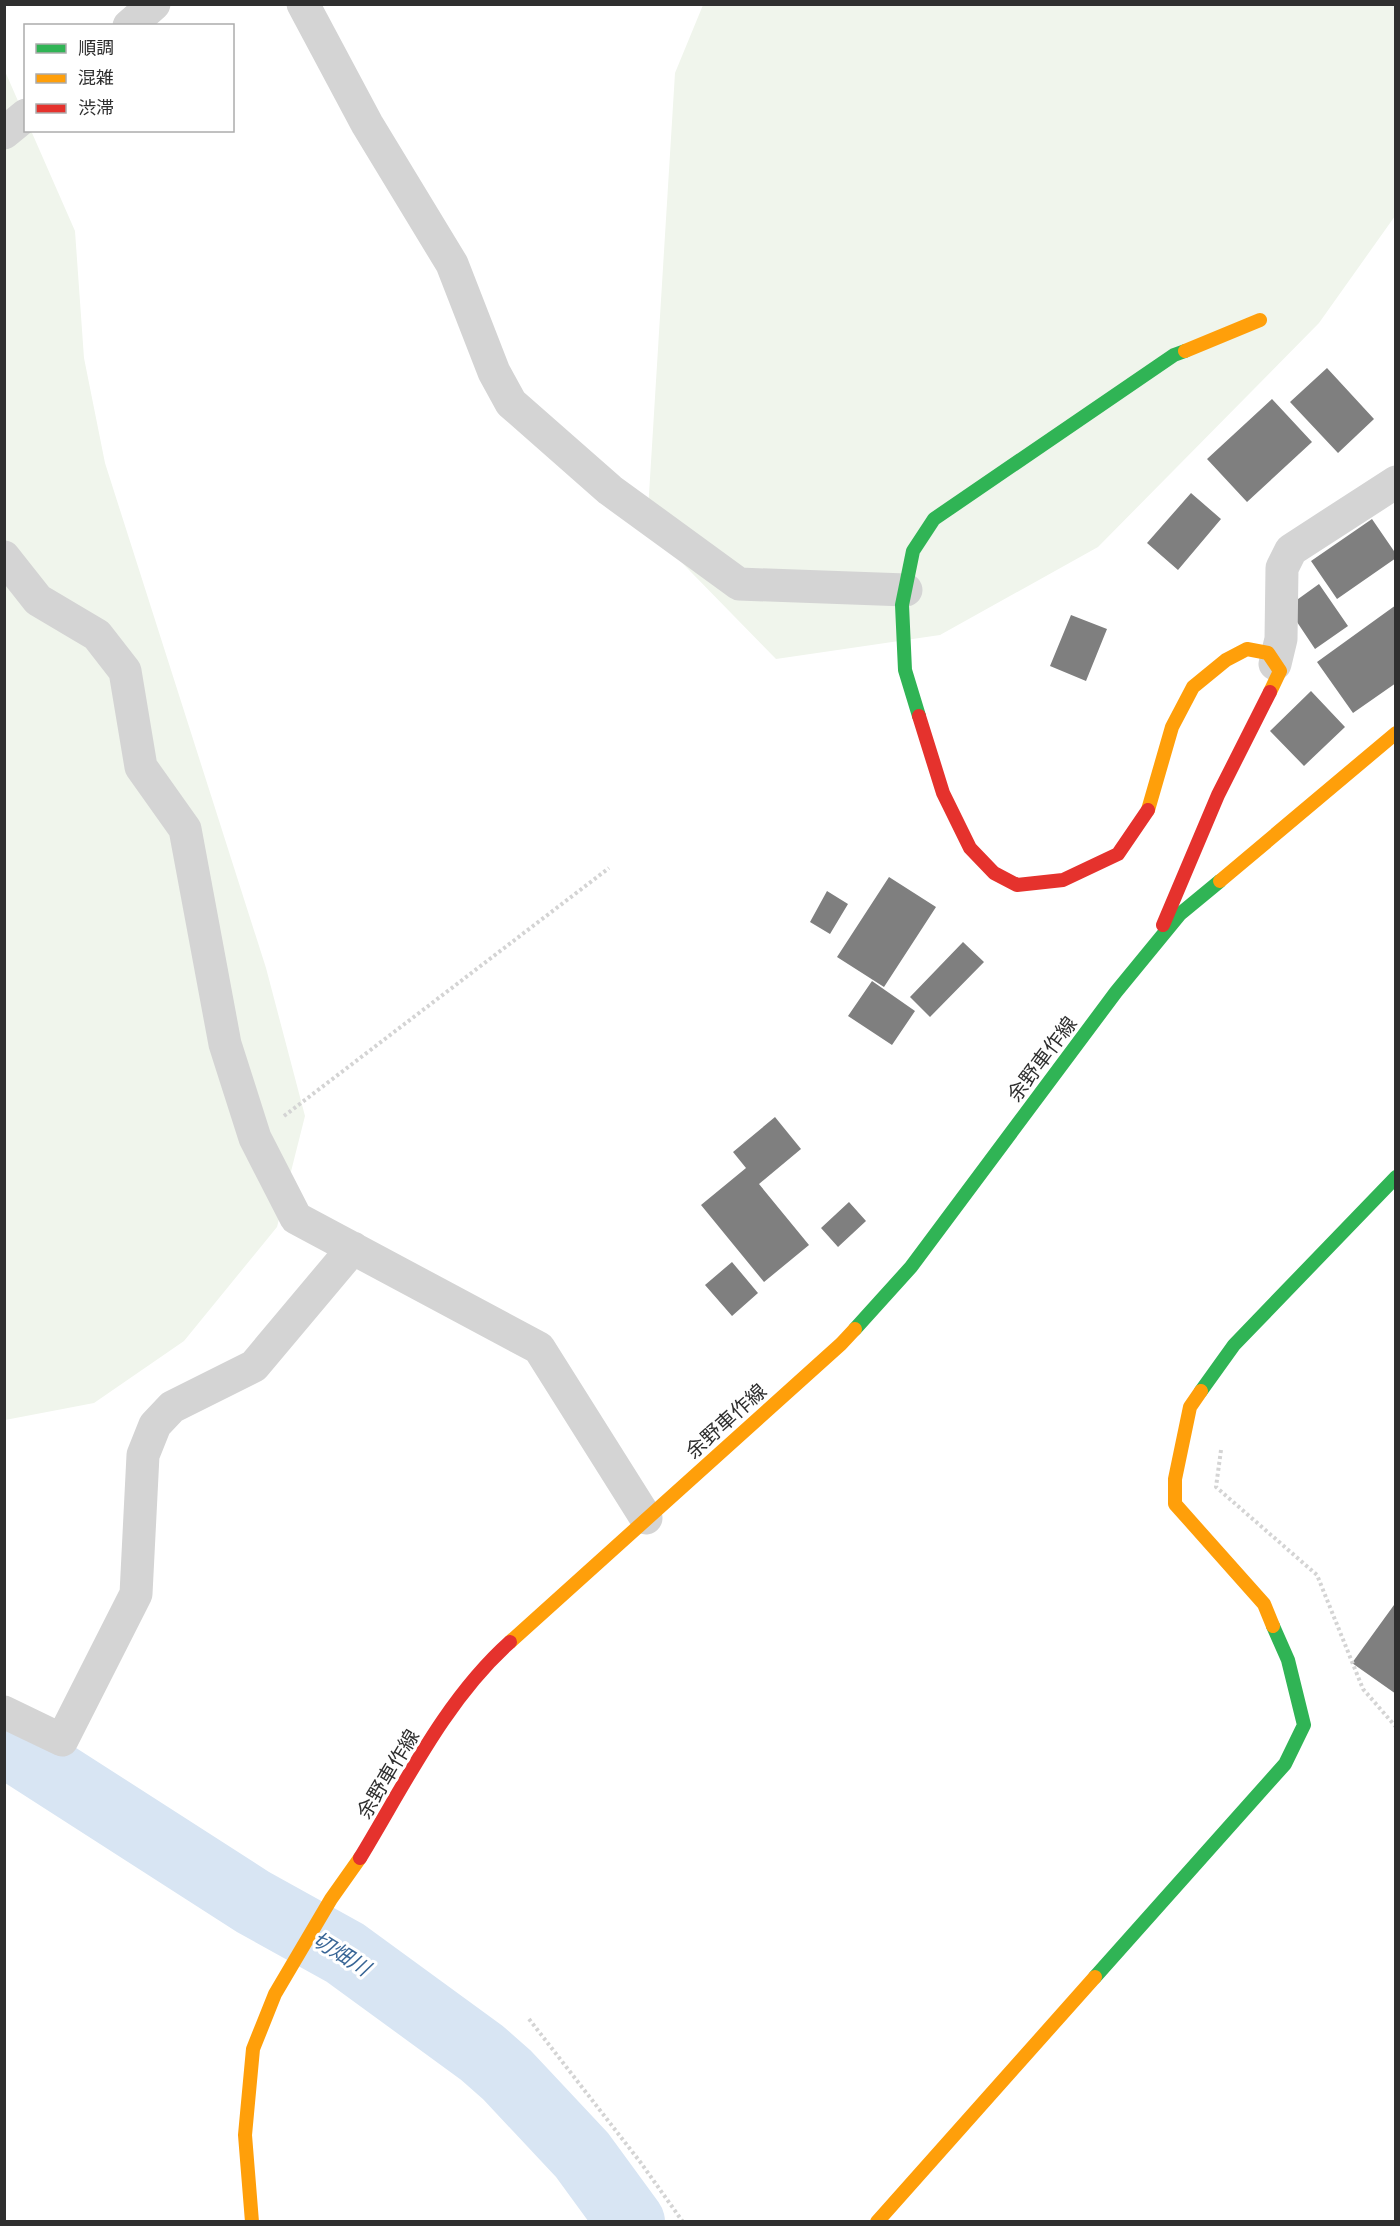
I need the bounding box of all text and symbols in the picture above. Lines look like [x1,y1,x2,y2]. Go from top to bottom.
legend [24,24,234,132]
text: 順調 [78,36,114,60]
text: 混雑 [78,66,114,90]
text: 渋滞 [78,96,114,120]
street label: 余野車作線 [1002,1011,1083,1107]
street label: 余野車作線 [680,1378,773,1465]
street label: 余野車作線 [351,1724,426,1824]
water label: 切畑川 [307,1925,377,1984]

